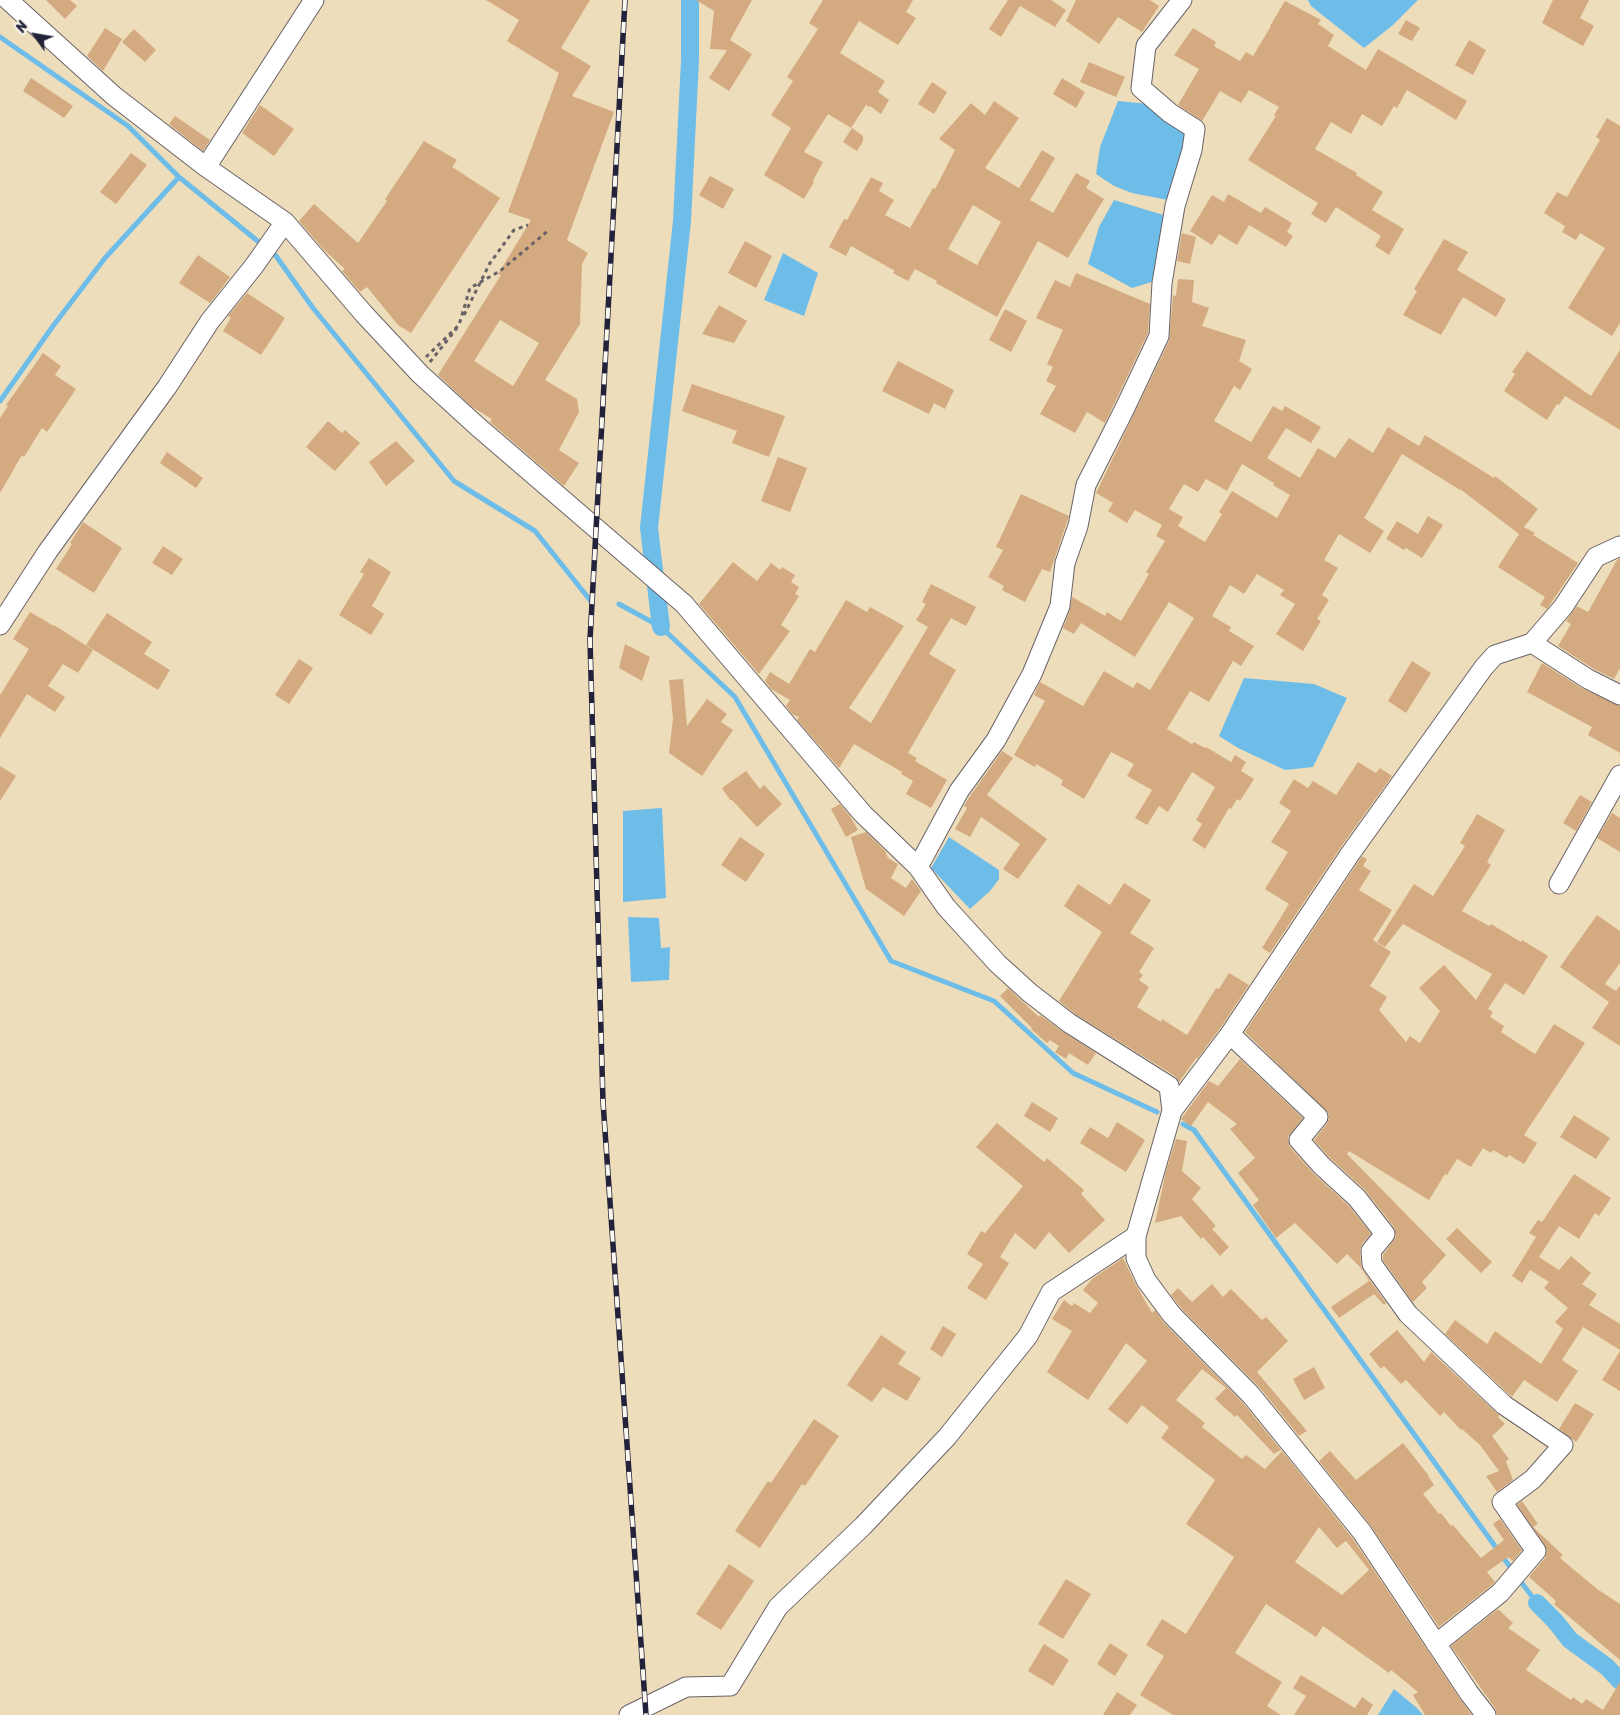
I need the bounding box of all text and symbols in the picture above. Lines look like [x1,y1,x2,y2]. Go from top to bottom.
north arrow [10,10,60,60]
text: N [9,16,35,38]

